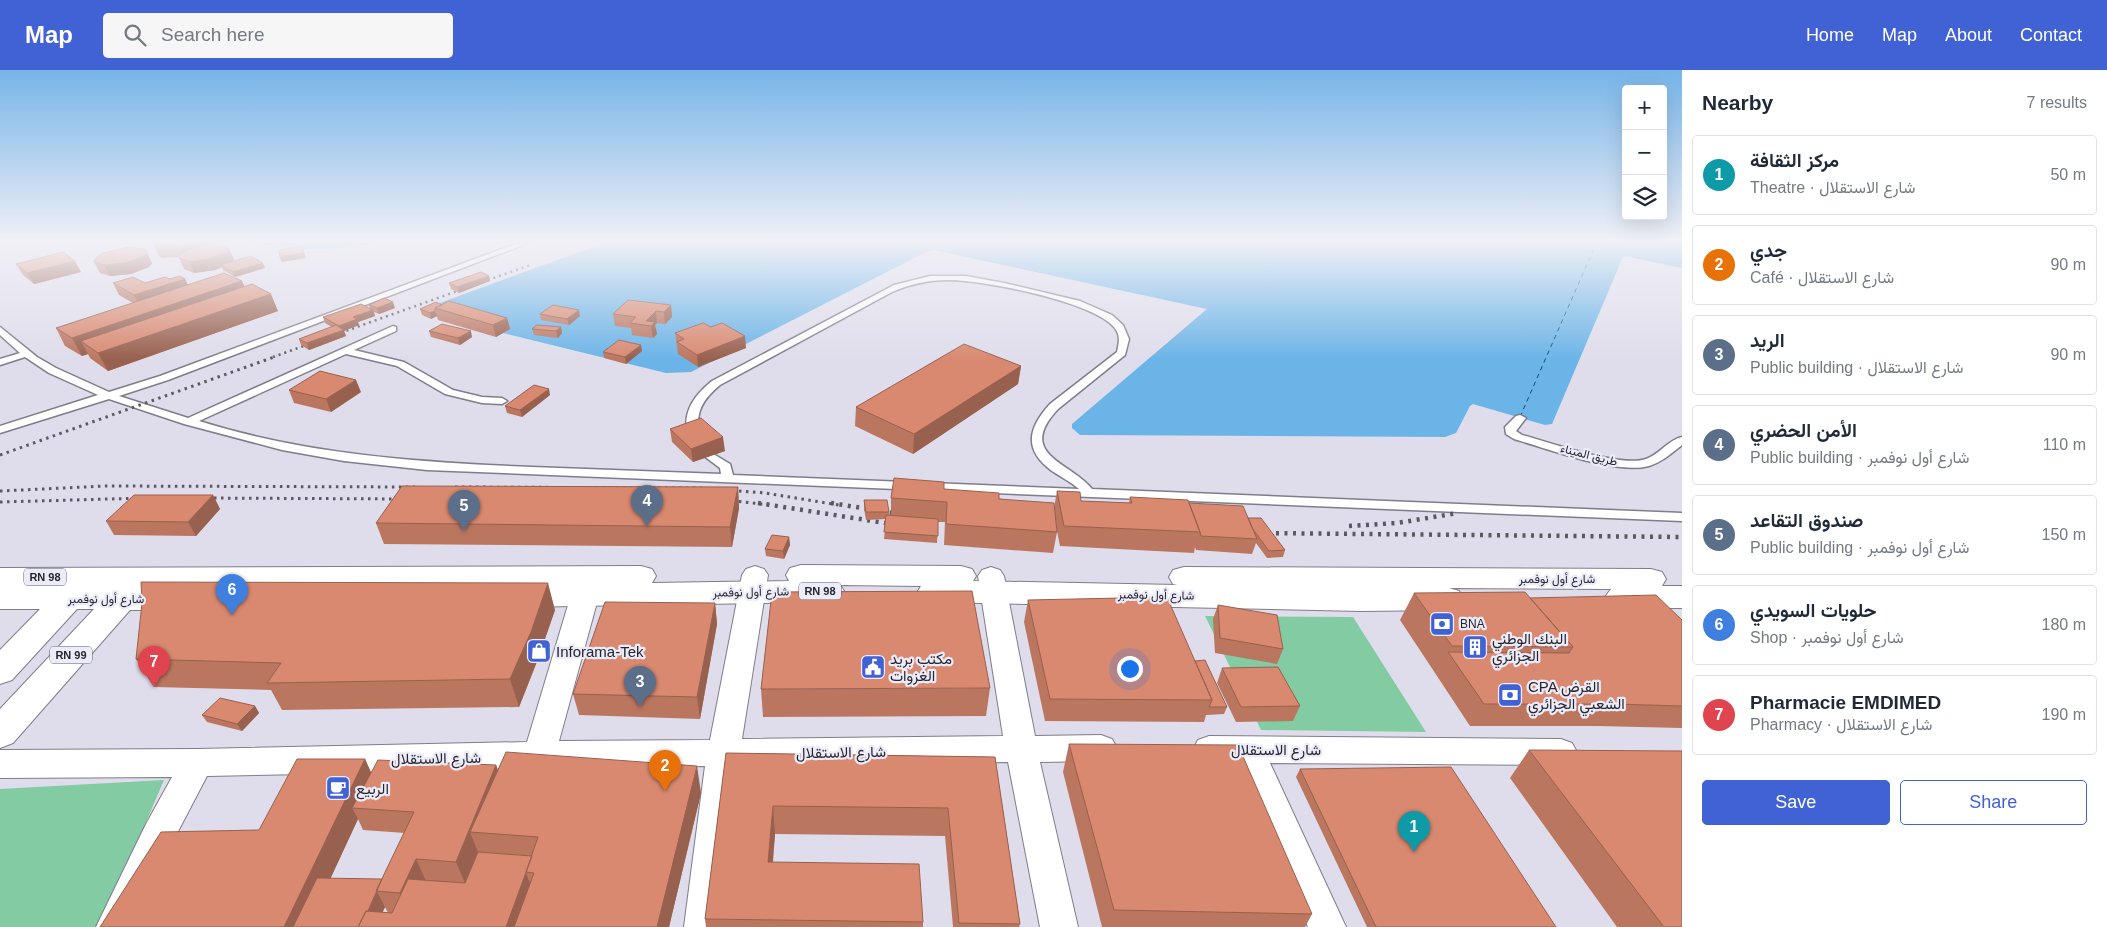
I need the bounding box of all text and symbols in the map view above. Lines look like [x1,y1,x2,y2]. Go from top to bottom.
search box [103,13,453,58]
text: Map [25,21,73,48]
icon: search [121,21,149,49]
text: Search here [161,24,265,45]
text: Home [1806,25,1854,45]
text: Map [1882,25,1917,45]
text: About [1945,25,1992,45]
text: Contact [2020,25,2082,45]
map controls [1622,85,1667,220]
button: + [1622,85,1667,130]
text: Nearby [1702,91,1773,114]
text: 7 results [2027,94,2087,111]
button: − [1622,130,1667,175]
text: مركز الثقافة [1750,150,1839,171]
text: 1 [1715,166,1723,183]
text: 50 m [2050,166,2086,183]
button: layers [1622,175,1667,220]
text: Theatre · شارع الاستقلال [1750,179,1915,196]
text: جدي [1750,240,1787,261]
text: 2 [1715,256,1723,273]
text: 90 m [2050,256,2086,273]
text: Café · شارع الاستقلال [1750,269,1894,286]
text: الريد [1750,330,1785,351]
text: 3 [1715,346,1723,363]
text: 90 m [2050,346,2086,363]
text: Public building · شارع الاستقلال [1750,359,1963,376]
text: الأمن الحضري [1750,420,1857,441]
text: 4 [1715,436,1723,453]
text: 110 m [2043,436,2086,453]
street label: طريق الميناء [1559,441,1619,470]
text: Public building · شارع أول نوفمبر [1750,449,1969,466]
pin: 4 [631,485,663,526]
pin: 5 [448,490,480,531]
text: صندوق التقاعد [1750,510,1863,531]
text: 5 [1715,526,1723,543]
text: 150 m [2042,526,2086,543]
text: Public building · شارع أول نوفمبر [1750,539,1969,556]
road number: RN 98 [24,568,66,586]
street label: شارع أول نوفمبر [1518,572,1595,588]
pin: 6 [216,574,248,615]
road number: RN 98 [799,582,841,600]
street label: شارع أول نوفمبر [712,584,789,602]
street label: شارع أول نوفمبر [1117,587,1194,605]
street label: شارع أول نوفمبر [67,592,144,608]
text: حلويات السويدي [1750,600,1877,621]
bank icon: BNA [1429,611,1455,637]
text: 6 [1715,616,1723,633]
text: 180 m [2042,616,2086,633]
place label: BNA [1460,617,1485,631]
text: Shop · شارع أول نوفمبر [1750,629,1904,646]
place label: البنك الوطني الجزائري [1492,630,1567,669]
building icon: البنك الوطني الجزائري [1462,634,1488,660]
shop icon: Inforama-Tek [526,638,552,664]
place label: Inforama-Tek [556,643,644,660]
road number: RN 99 [50,646,92,664]
pin: 7 [138,646,170,687]
place label: مكتب بريد الغزوات [890,650,952,685]
public building icon: مكتب بريد الغزوات [860,654,886,680]
your location [1117,656,1143,682]
pin: 3 [624,666,656,707]
place label: CPA القرض الشعبي الجزائري [1528,678,1625,717]
bank icon: CPA القرض الشعبي الجزائري [1497,682,1523,708]
text: Pharmacie EMDIMED [1750,692,1941,713]
text: 7 [1715,706,1723,723]
text: 190 m [2042,706,2086,723]
text: Pharmacy · شارع الاستقلال [1750,716,1932,733]
street label: شارع الاستقلال [1231,741,1321,761]
street label: شارع الاستقلال [796,743,886,764]
street label: شارع الاستقلال [391,749,481,770]
pin: 2 [649,750,681,791]
cafe icon: الربيع [325,775,351,801]
place label: الربيع [356,780,389,800]
button: Save [1702,780,1890,825]
button: Share [1900,780,2087,825]
pin: 1 [1398,811,1430,852]

